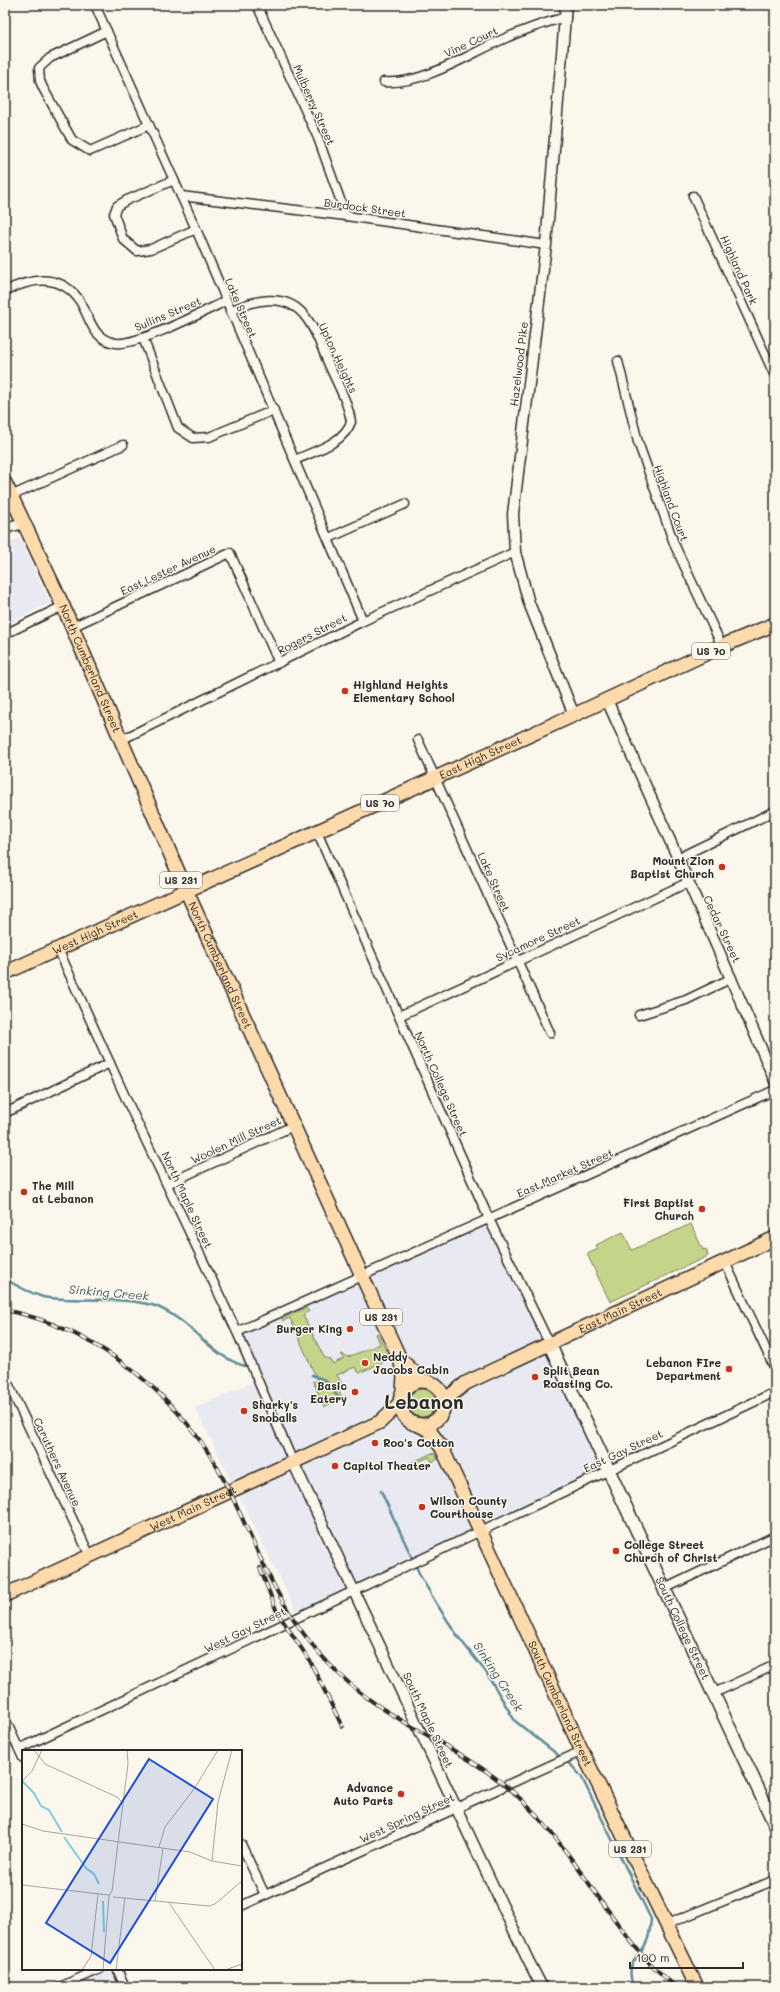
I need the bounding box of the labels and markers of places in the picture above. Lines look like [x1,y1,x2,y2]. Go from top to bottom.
place label: Highland Heights Elementary School [353,677,455,705]
marker: Highland Heights Elementary School [340,686,350,696]
place label: Mount Zion Baptist Church [630,853,714,881]
marker: Mount Zion Baptist Church [717,862,727,872]
place label: The Mill at Lebanon [32,1178,94,1206]
marker: The Mill at Lebanon [19,1187,29,1197]
place label: First Baptist Church [623,1195,694,1223]
marker: First Baptist Church [697,1204,707,1214]
place label: Burger King [276,1321,342,1336]
marker: Burger King [345,1324,355,1334]
place label: Neddy Jacobs Cabin [373,1349,449,1377]
place label: Lebanon FIre Department [646,1355,721,1383]
marker: Neddy Jacobs Cabin [360,1358,370,1368]
place label: Split Bean Roasting Co. [543,1363,613,1391]
marker: Lebanon FIre Department [724,1364,734,1374]
marker: Split Bean Roasting Co. [530,1372,540,1382]
place label: Basic Eatery [310,1378,347,1406]
marker: Basic Eatery [350,1387,360,1397]
place label: Sharky's Snoballs [252,1397,299,1425]
marker: Sharky's Snoballs [239,1406,249,1416]
place label: Roo's Cotton [383,1435,454,1450]
marker: Roo's Cotton [370,1438,380,1448]
place label: Capitol Theater [343,1458,431,1473]
marker: Capitol Theater [330,1461,340,1471]
place label: Wilson County Courthouse [430,1493,507,1521]
marker: Wilson County Courthouse [417,1502,427,1512]
place label: College Street Church of Christ [624,1537,717,1565]
marker: College Street Church of Christ [611,1546,621,1556]
place label: Advance Auto Parts [333,1780,393,1808]
marker: Advance Auto Parts [396,1789,406,1799]

